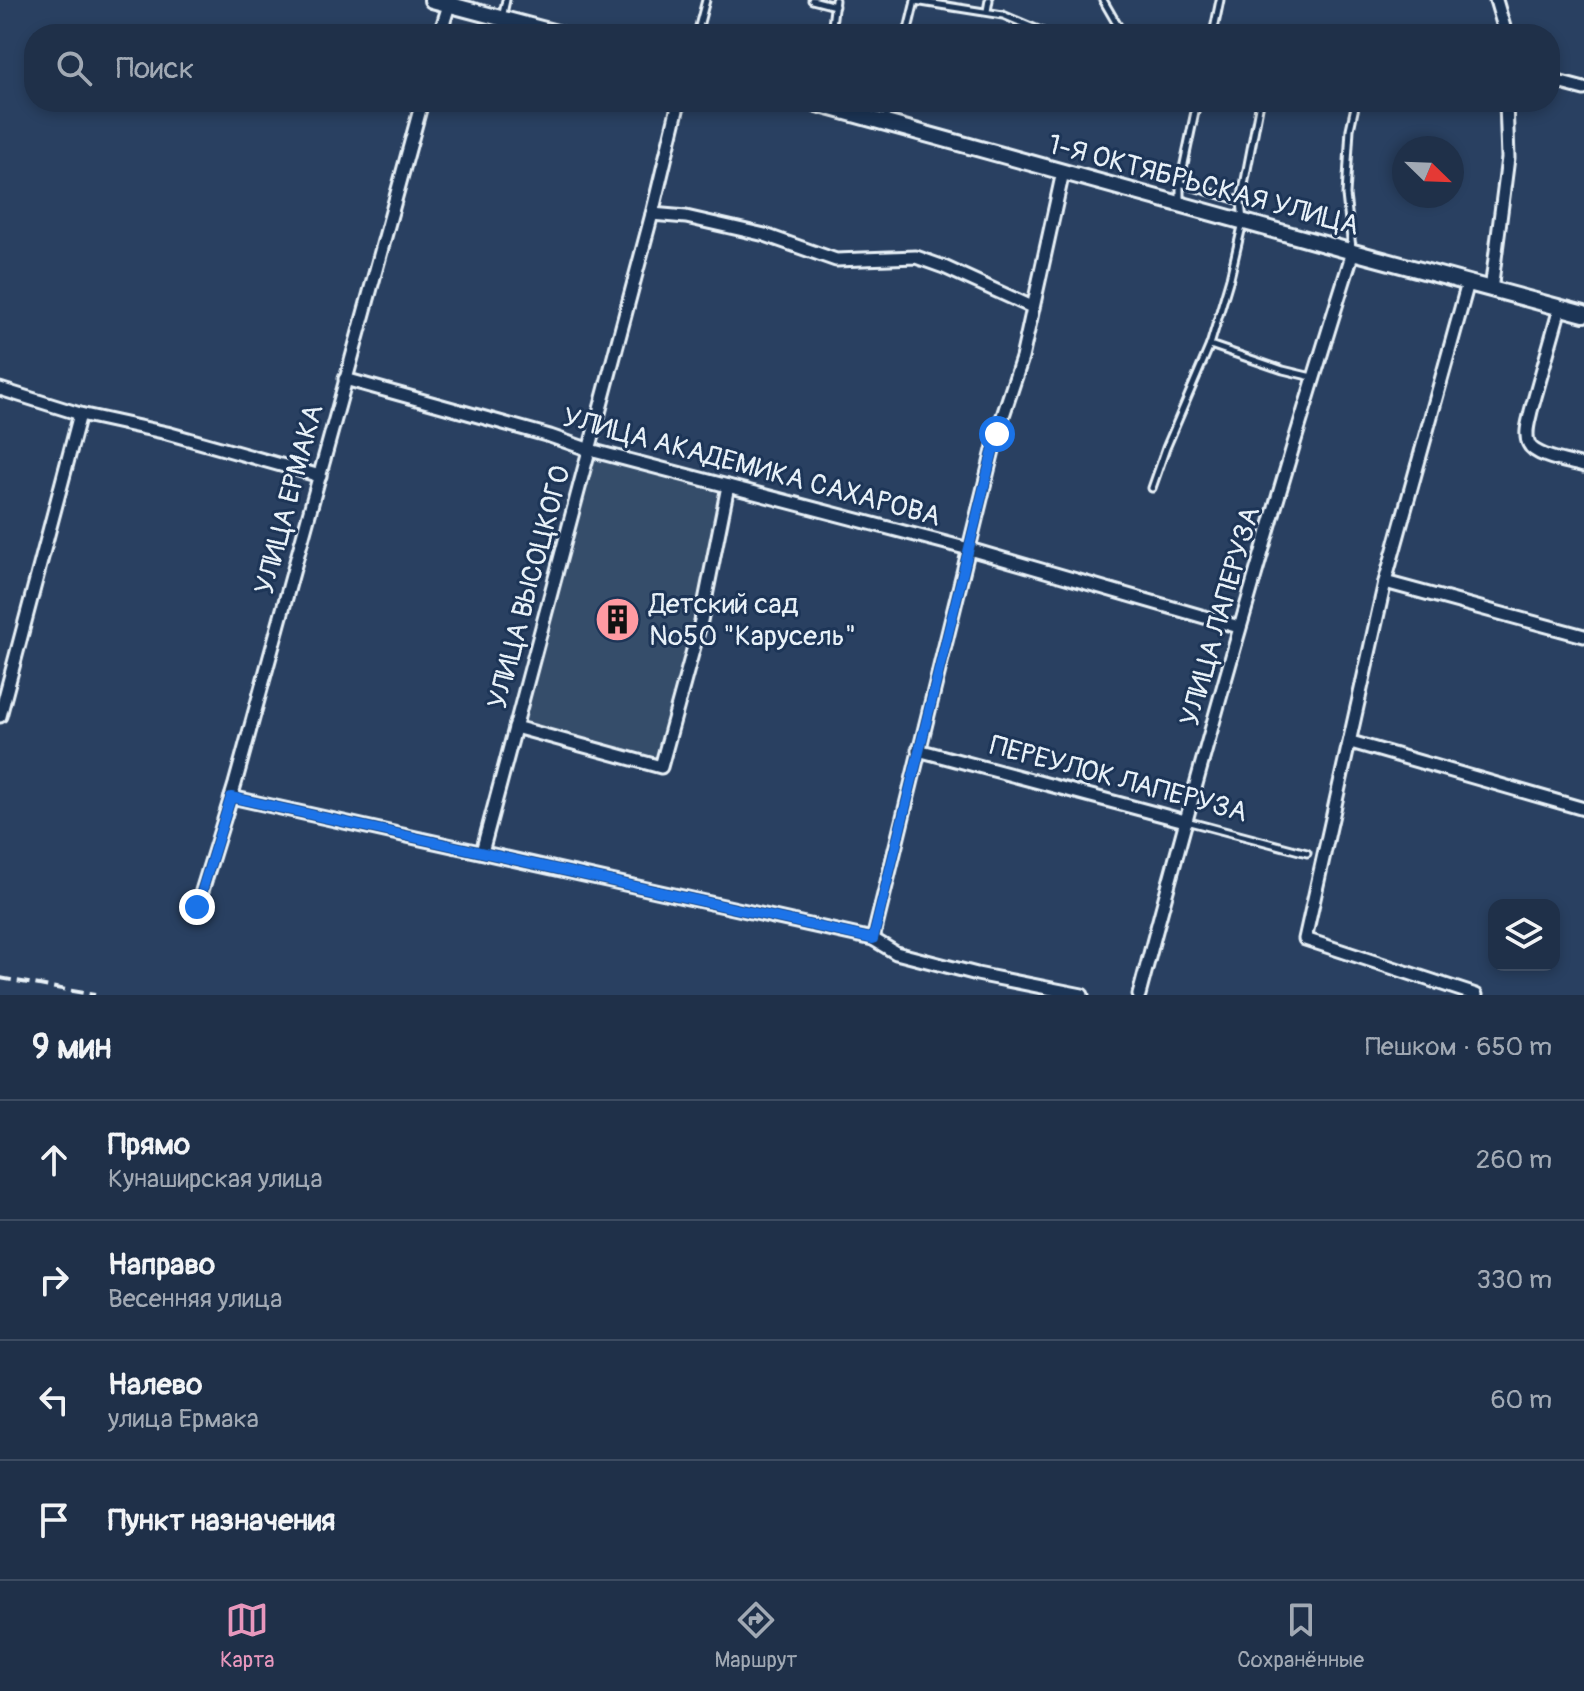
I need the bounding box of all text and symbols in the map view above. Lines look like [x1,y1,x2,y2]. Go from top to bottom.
search box [24,24,1560,112]
icon: search [52,46,96,90]
text: Поиск [116,50,194,87]
street label: 1-Я ОКТЯБРЬСКАЯ УЛИЦА [1044,127,1363,244]
north arrow [1392,136,1464,208]
street label: УЛИЦА ЕРМАКА [247,400,332,598]
street label: УЛИЦА АКАДЕМИКА САХАРОВА [559,400,945,535]
route start [979,416,1015,452]
street label: УЛИЦА ВЫСОЦКОГО [480,462,579,713]
street label: УЛИЦА ЛАПЕРУЗА [1172,503,1268,730]
place label: Детский сад №50 "Карусель" [648,587,856,654]
building icon: Детский сад №50 "Карусель" [594,595,642,643]
street label: ПЕРЕУЛОК ЛАПЕРУЗА [986,728,1251,831]
route end [179,889,215,925]
map controls [1488,899,1560,971]
button: layers [1488,899,1560,971]
text: 9 мин [32,1026,111,1069]
text: Пешком · 650 m [1365,1031,1552,1063]
text: Прямо [108,1126,190,1163]
icon: ahead [32,1138,76,1182]
text: 260 m [1476,1144,1552,1176]
text: Кунаширская улица [108,1163,323,1195]
text: Направо [108,1246,215,1283]
icon: right [32,1258,76,1302]
text: 330 m [1476,1264,1552,1296]
text: Весенняя улица [108,1283,282,1315]
text: Налево [108,1366,202,1403]
icon: left [32,1378,76,1422]
text: 60 m [1490,1384,1552,1416]
text: улица Ермака [108,1403,259,1435]
icon: arrive [32,1498,76,1542]
text: Пункт назначения [108,1502,335,1539]
tab: Карта [220,1598,275,1674]
tab: Маршрут [714,1598,797,1674]
tab: Сохранённые [1237,1598,1364,1674]

